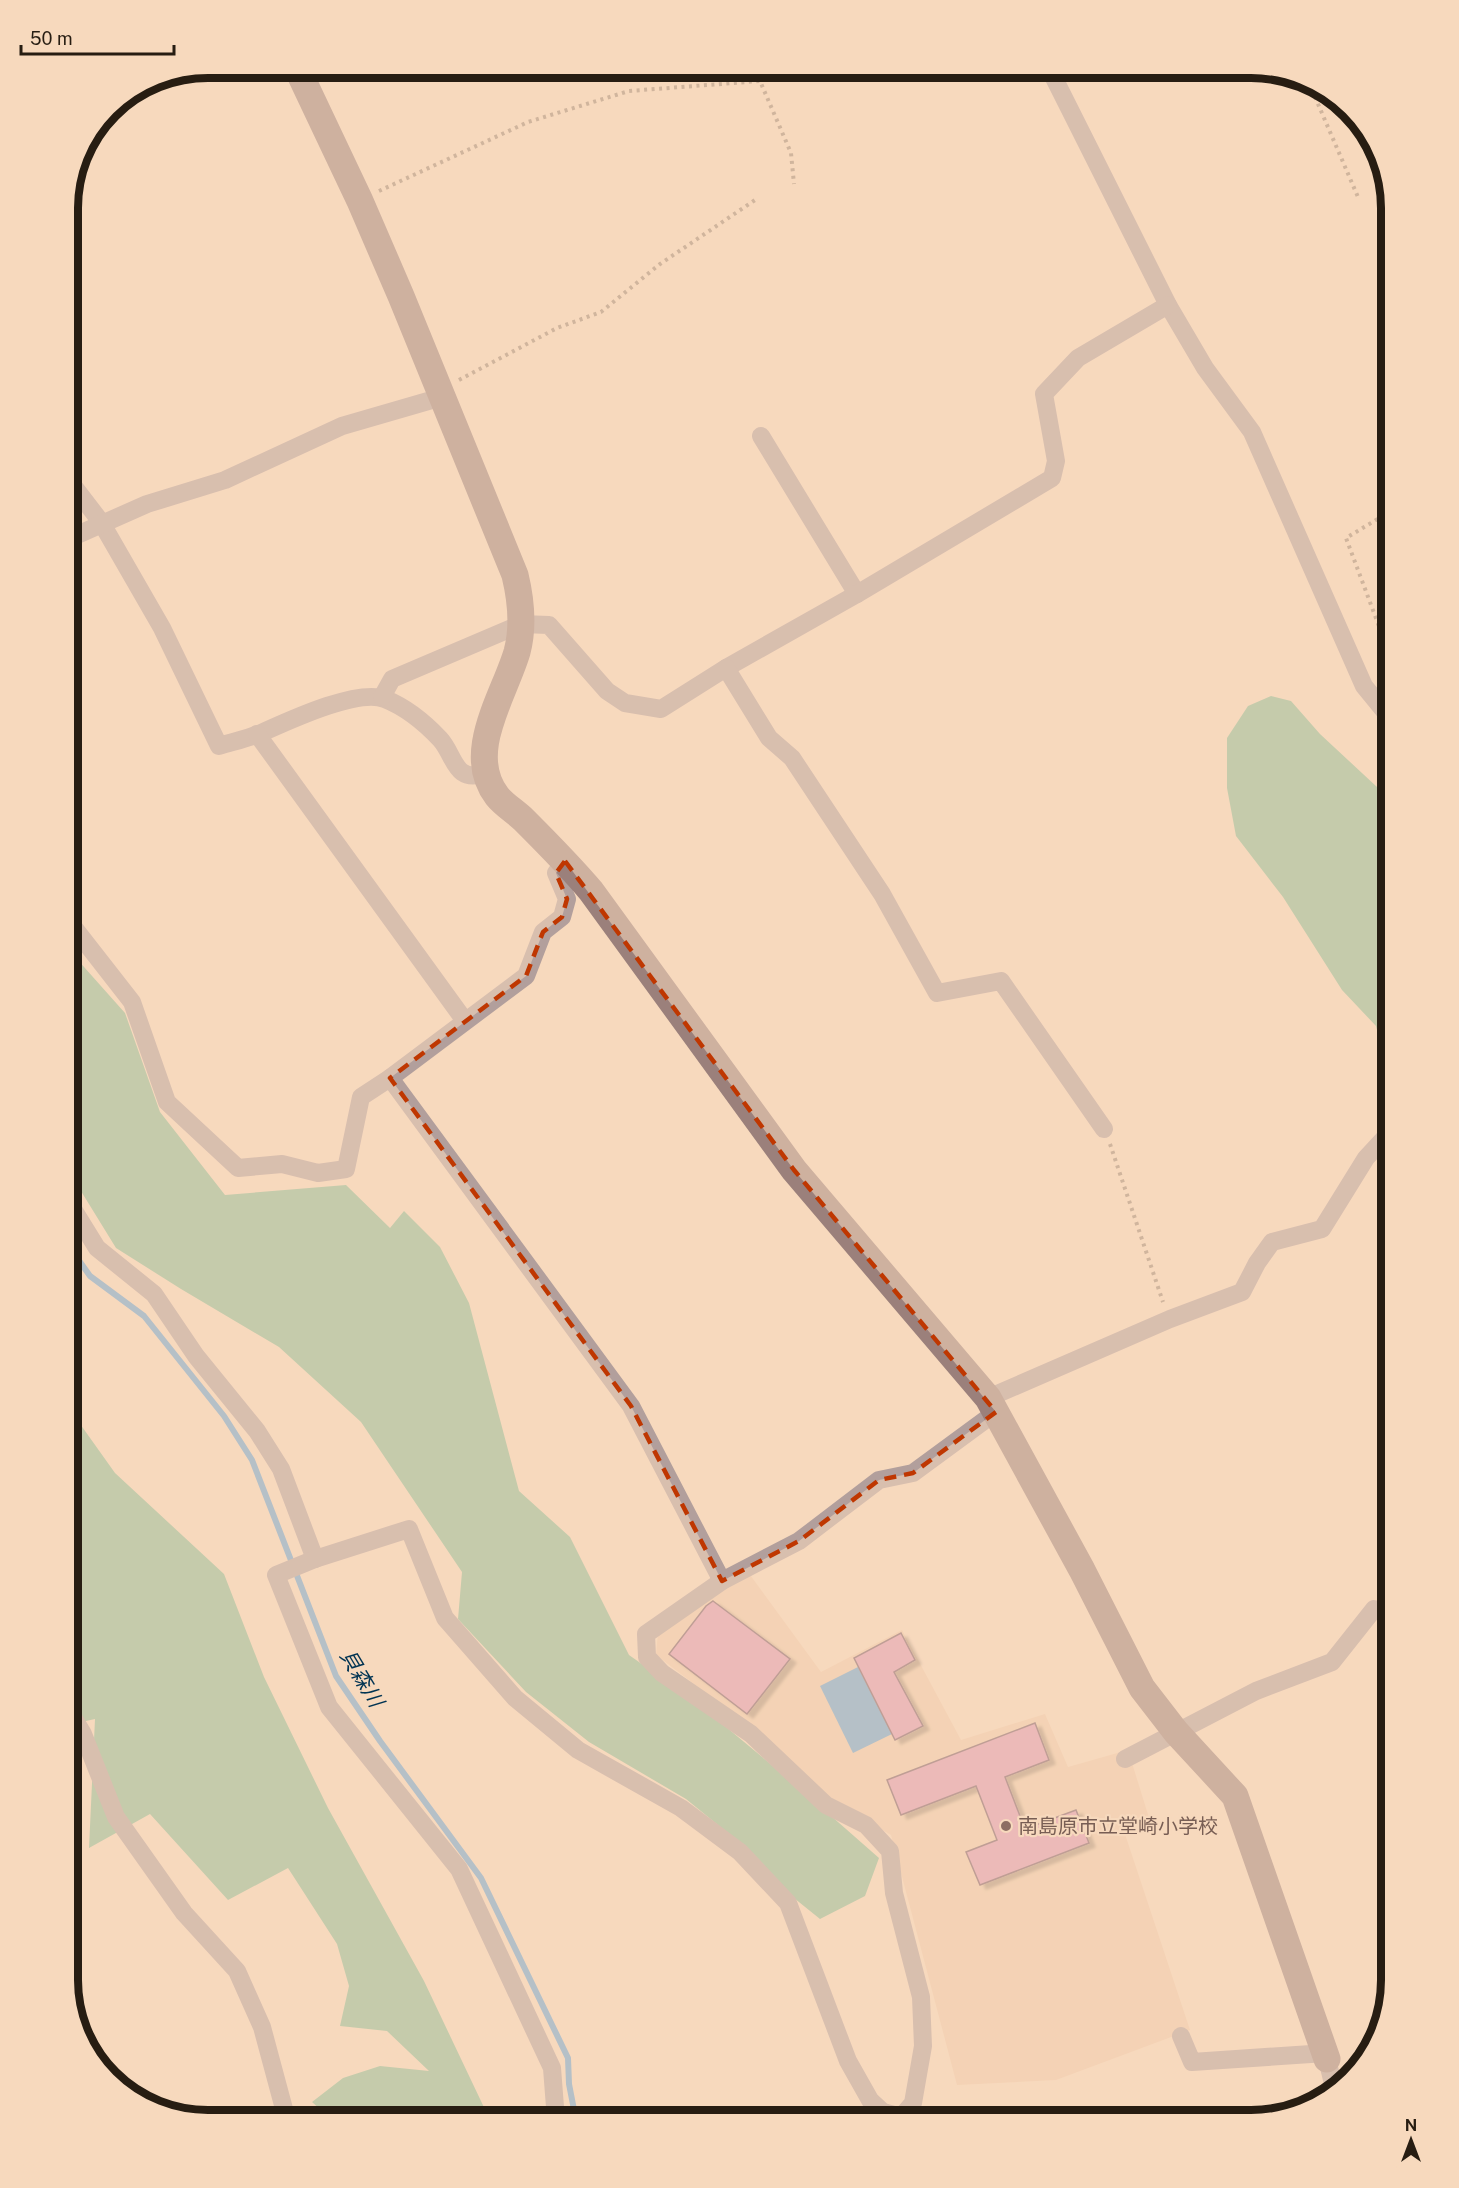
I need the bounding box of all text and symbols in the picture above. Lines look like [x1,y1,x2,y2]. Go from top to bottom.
scale bar [21,18,174,56]
text: 50 m [30,28,73,49]
water label: 貝森川 [335,1645,390,1713]
place label: 南島原市立堂崎小学校 [1018,1814,1218,1838]
marker: 南島原市立堂崎小学校 [999,1819,1013,1833]
north arrow [1381,2110,1441,2170]
text: N [1405,2116,1417,2135]

